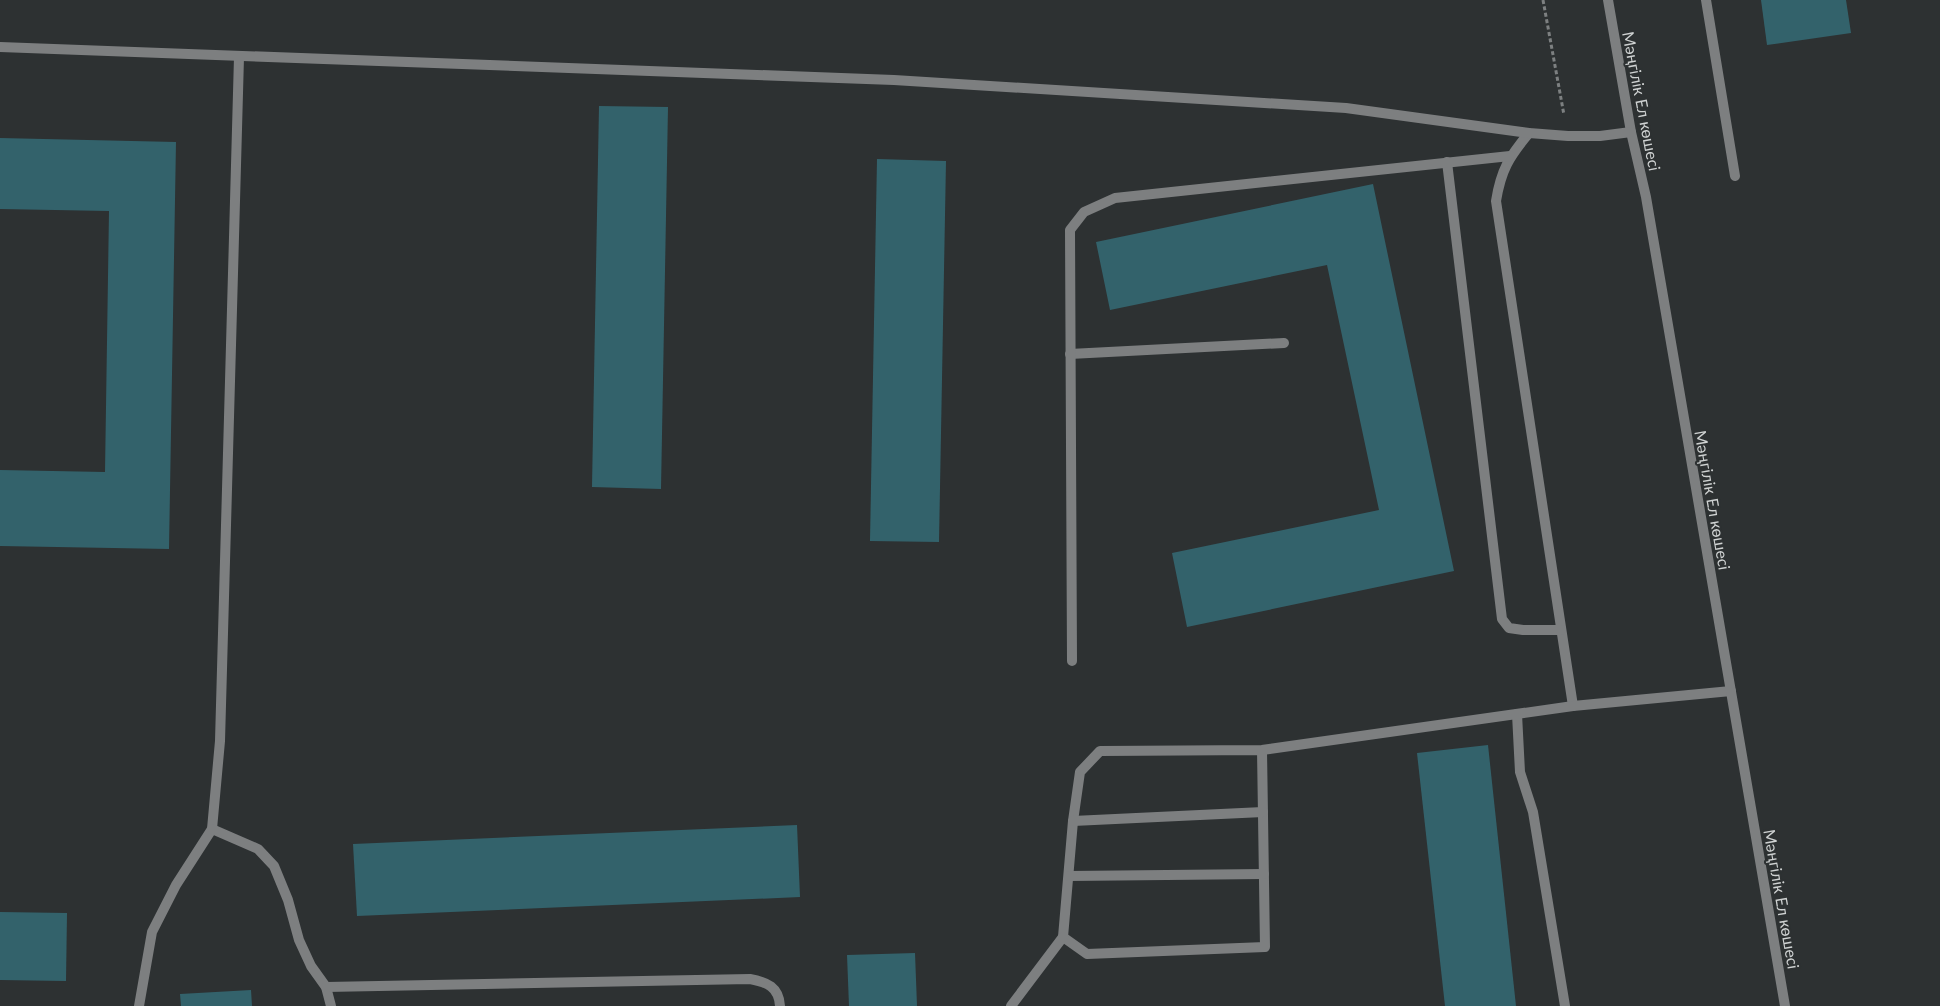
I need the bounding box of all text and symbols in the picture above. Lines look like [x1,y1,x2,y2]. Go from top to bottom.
street label: Мәңгілік Ел көшесі [1619,30,1665,172]
street label: Мәңгілік Ел көшесі [1691,429,1735,571]
street label: Мәңгілік Ел көшесі [1760,828,1804,970]

